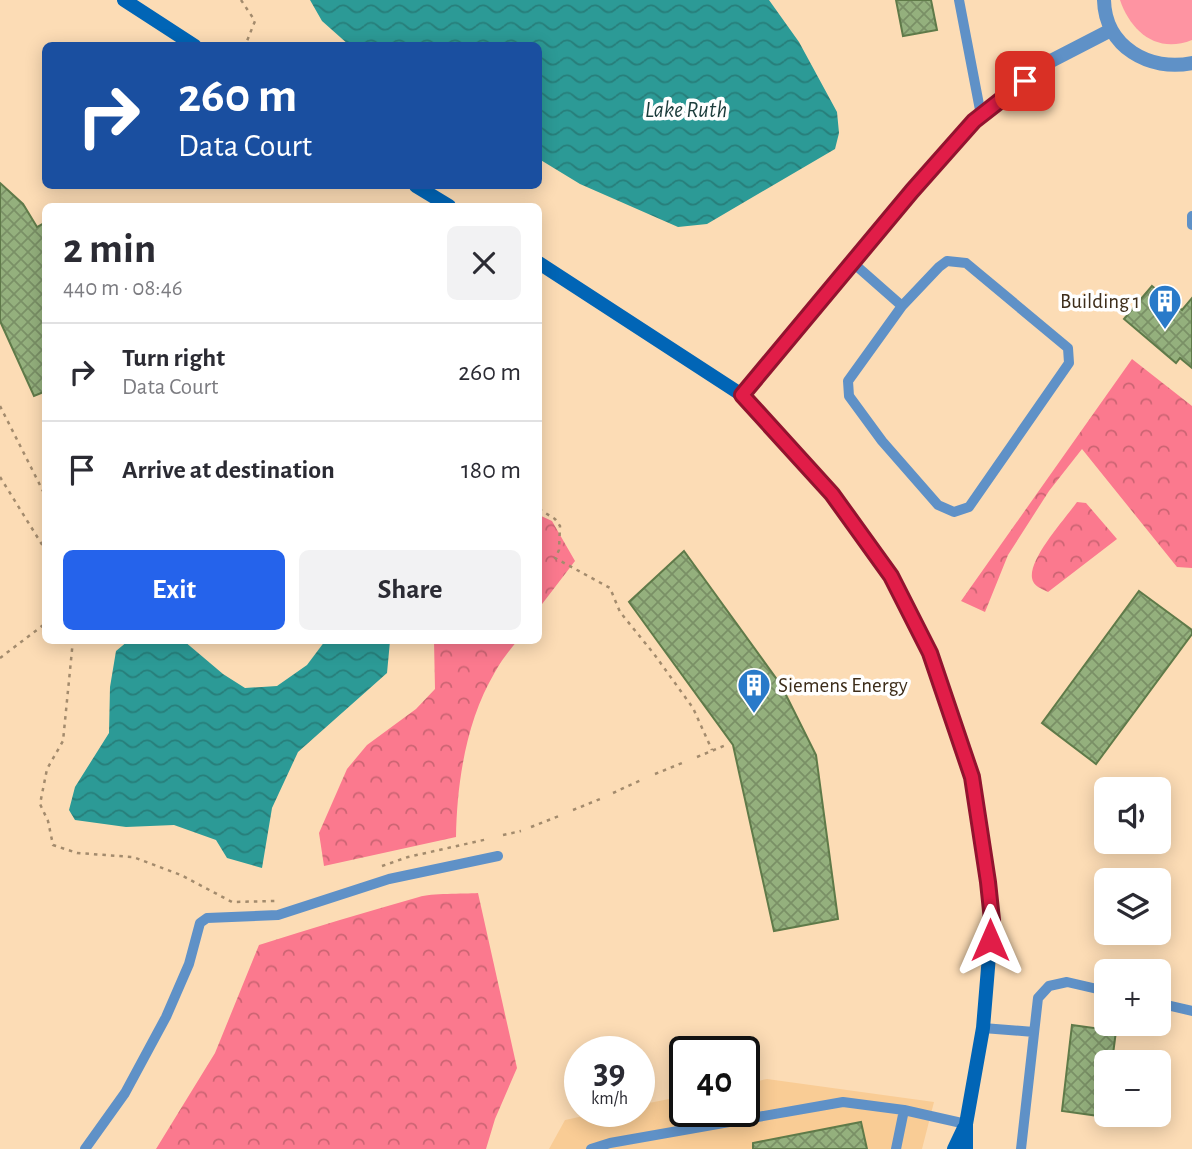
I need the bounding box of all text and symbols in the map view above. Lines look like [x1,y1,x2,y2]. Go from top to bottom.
pin [995,51,1055,111]
icon: arrive [1006,62,1044,100]
icon: right [63,70,154,161]
text: 260 m [178,72,297,121]
water label: Lake Ruth [645,99,727,122]
text: Data Court [178,130,312,162]
button: close [447,226,521,300]
text: 2 min [63,228,156,270]
text: 440 m · 08:46 [63,277,183,300]
building icon: Building 1 [1146,282,1184,331]
place label: Building 1 [1060,291,1140,312]
text: Turn right [122,345,225,371]
icon: right [63,353,101,391]
text: 260 m [458,359,521,385]
text: Data Court [122,376,218,399]
icon: arrive [63,451,101,489]
text: Arrive at destination [122,457,335,483]
text: 180 m [461,457,521,483]
button: Exit [63,550,285,630]
button: Share [299,550,521,630]
building icon: Siemens Energy [735,666,773,715]
place label: Siemens Energy [778,675,908,696]
map controls [1094,777,1171,1127]
button: sound [1094,777,1171,854]
button: layers [1094,868,1171,945]
position arrow [953,903,1027,977]
button: + [1094,959,1171,1036]
speed limit sign: 40 [669,1036,760,1127]
button: − [1094,1050,1171,1127]
text: 39 [593,1055,625,1090]
text: km/h [591,1090,628,1108]

